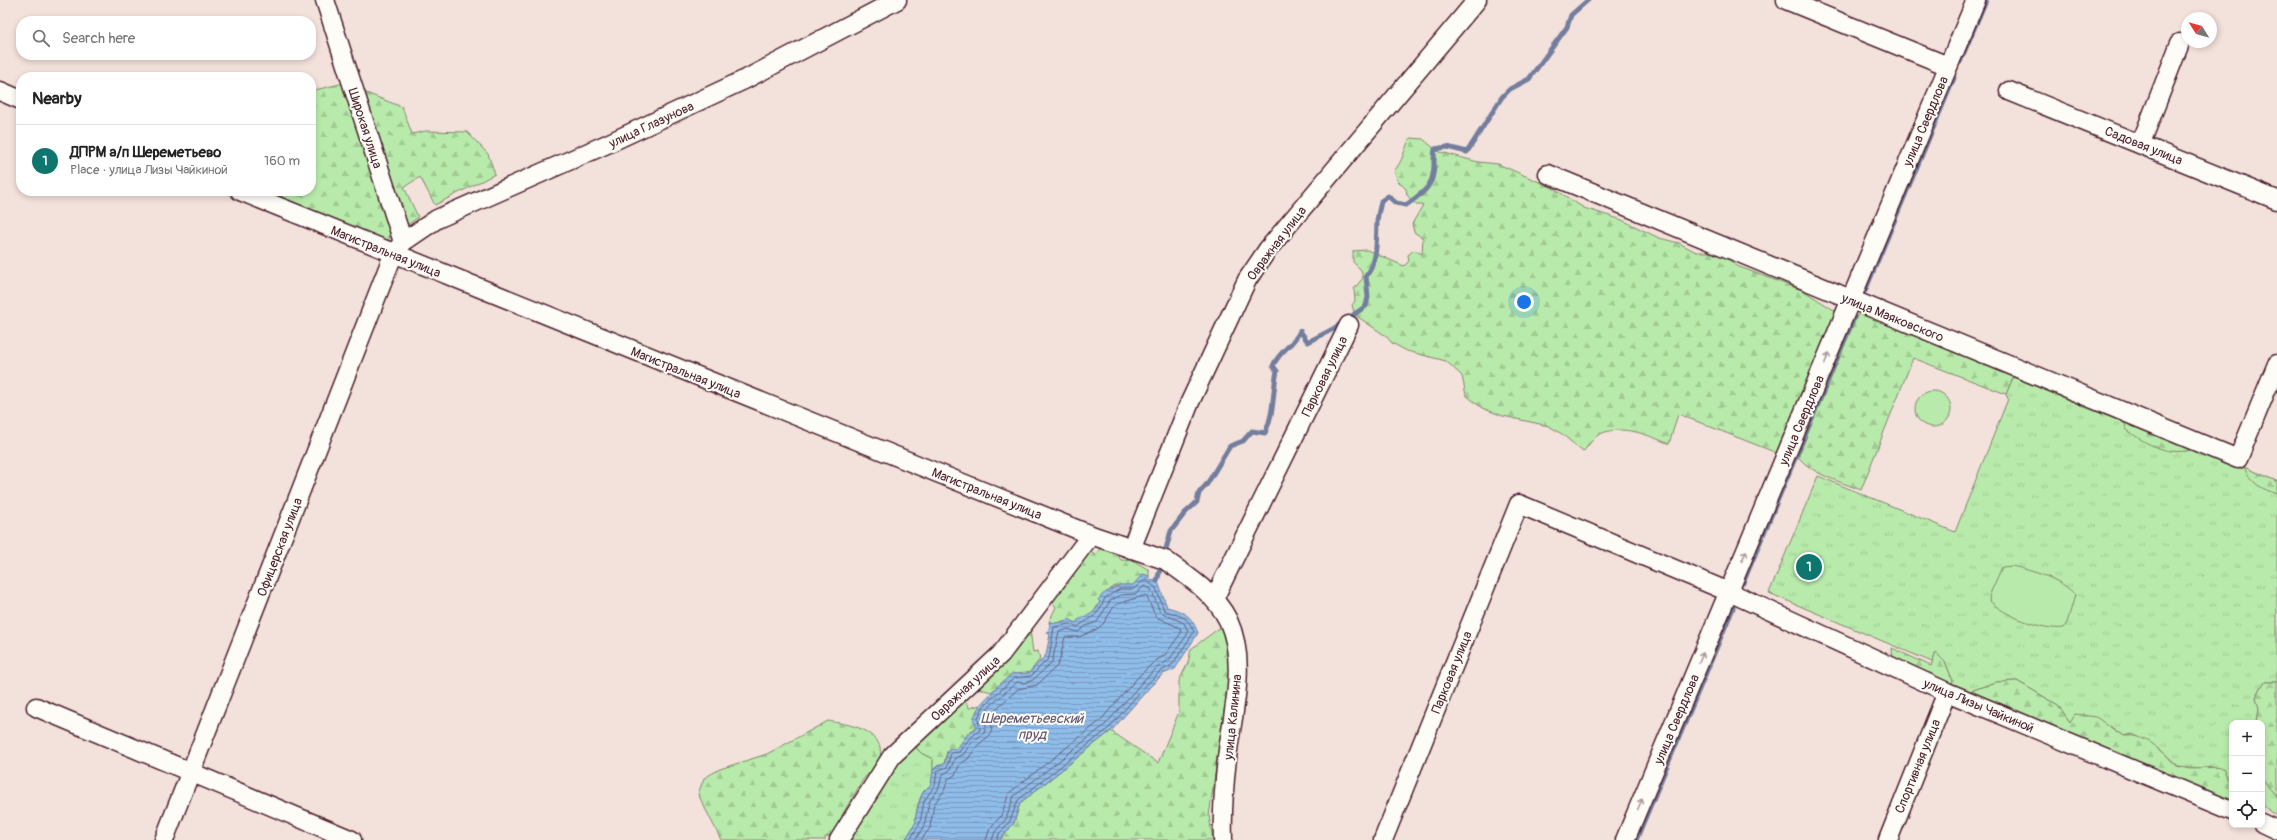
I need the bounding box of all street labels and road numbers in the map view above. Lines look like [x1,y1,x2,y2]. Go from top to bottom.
street label: улица Свердлова [1899,74,1952,170]
street label: Широкая улица [345,86,386,171]
street label: улица Глазунова [605,98,697,152]
street label: Садовая улица [2102,123,2185,169]
street label: Овражная улица [1244,203,1310,284]
street label: Магистральная улица [328,223,443,281]
street label: улица Маяковского [1838,290,1946,346]
street label: Парковая улица [1299,334,1351,419]
street label: Магистральная улица [628,344,743,402]
street label: улица Свердлова [1775,373,1828,469]
street label: Магистральная улица [929,465,1044,523]
street label: Офицерская улица [254,496,306,599]
street label: Парковая улица [1428,629,1476,716]
street label: Овражная улица [928,653,1004,725]
street label: улица Свердлова [1650,672,1703,768]
street label: улица Калинина [1220,673,1245,762]
street label: улица Лизы Чайкиной [1920,675,2036,736]
street label: Спортивная улица [1892,717,1944,816]

